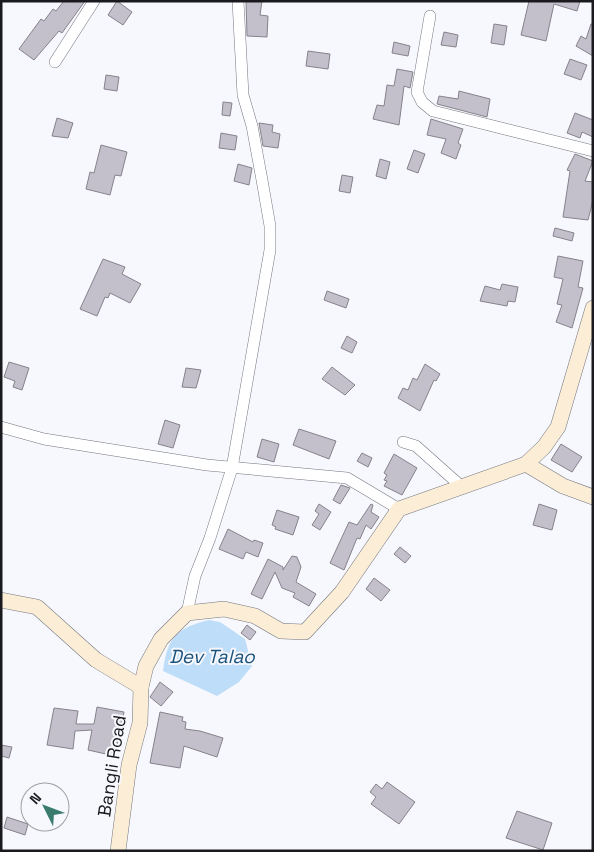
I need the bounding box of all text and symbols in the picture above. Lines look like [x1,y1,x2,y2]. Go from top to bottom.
water label: Dev Talao [169,644,256,669]
street label: Bangli Road [92,714,131,818]
north arrow [20,782,70,832]
text: N [26,789,45,808]

